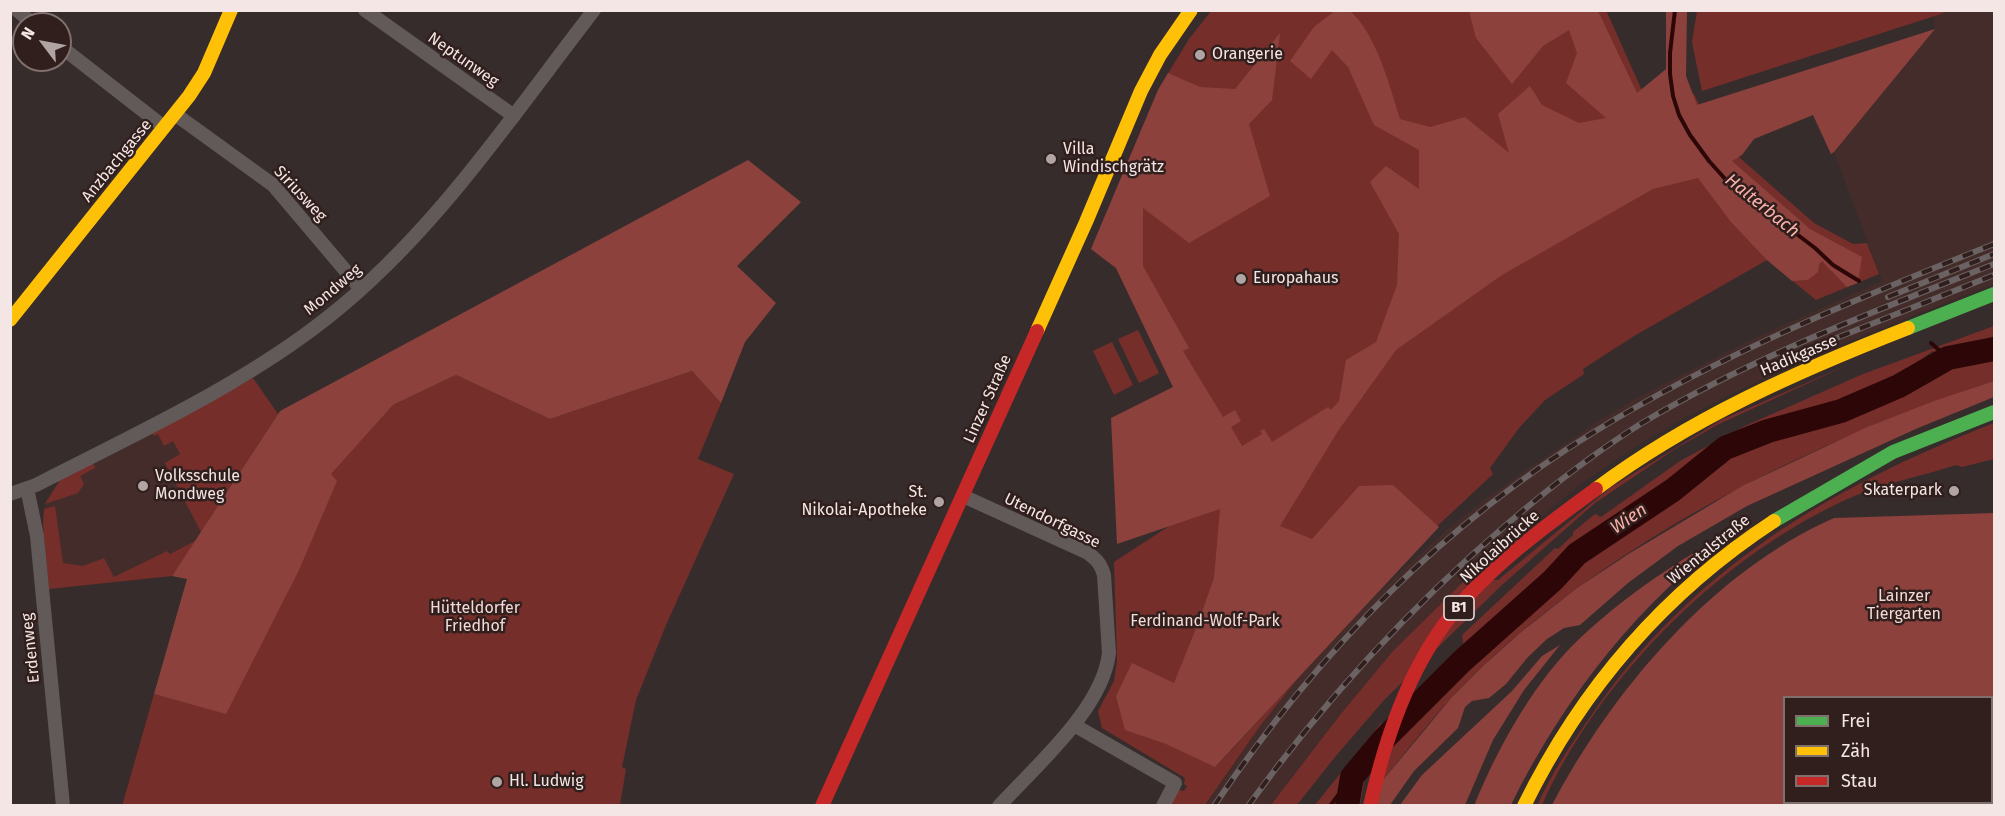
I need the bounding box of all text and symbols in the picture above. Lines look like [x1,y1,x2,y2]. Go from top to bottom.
north arrow [12,12,72,72]
text: N [17,24,39,43]
street label: Neptunweg [424,29,502,91]
place label: Orangerie [1212,45,1283,65]
marker: Orangerie [1193,48,1207,62]
street label: Anzbachgasse [78,116,156,206]
place label: Villa Windischgrätz [1063,140,1164,178]
marker: Villa Windischgrätz [1044,152,1058,166]
street label: Siriusweg [269,162,331,226]
water label: Halterbach [1720,169,1804,243]
street label: Mondweg [300,260,366,320]
place label: Europahaus [1253,269,1339,289]
marker: Europahaus [1234,272,1248,286]
street label: Hadikgasse [1758,331,1840,381]
street label: Linzer Straße [960,352,1016,446]
place label: Volksschule Mondweg [155,467,240,505]
marker: Volksschule Mondweg [136,479,150,493]
place label: Skaterpark [1864,481,1942,501]
place label: St. Nikolai-Apotheke [801,483,927,521]
marker: Skaterpark [1947,484,1961,498]
street label: Utendorfgasse [1001,489,1103,553]
marker: St. Nikolai-Apotheke [932,495,946,509]
water label: Wien [1607,499,1651,539]
street label: Nikolaibrücke [1456,506,1544,588]
street label: Wientalstraße [1664,511,1754,589]
park label: Lainzer Tiergarten [1867,587,1941,625]
road number: B1 [1444,596,1474,620]
park label: Hütteldorfer Friedhof [430,599,520,637]
street label: Erdenweg [18,612,44,684]
park label: Ferdinand-Wolf-Park [1130,612,1280,632]
legend [1783,696,1993,804]
text: Frei [1841,710,1871,732]
text: Zäh [1841,740,1870,762]
text: Stau [1841,770,1877,792]
place label: Hl. Ludwig [509,772,584,792]
marker: Hl. Ludwig [490,775,504,789]

